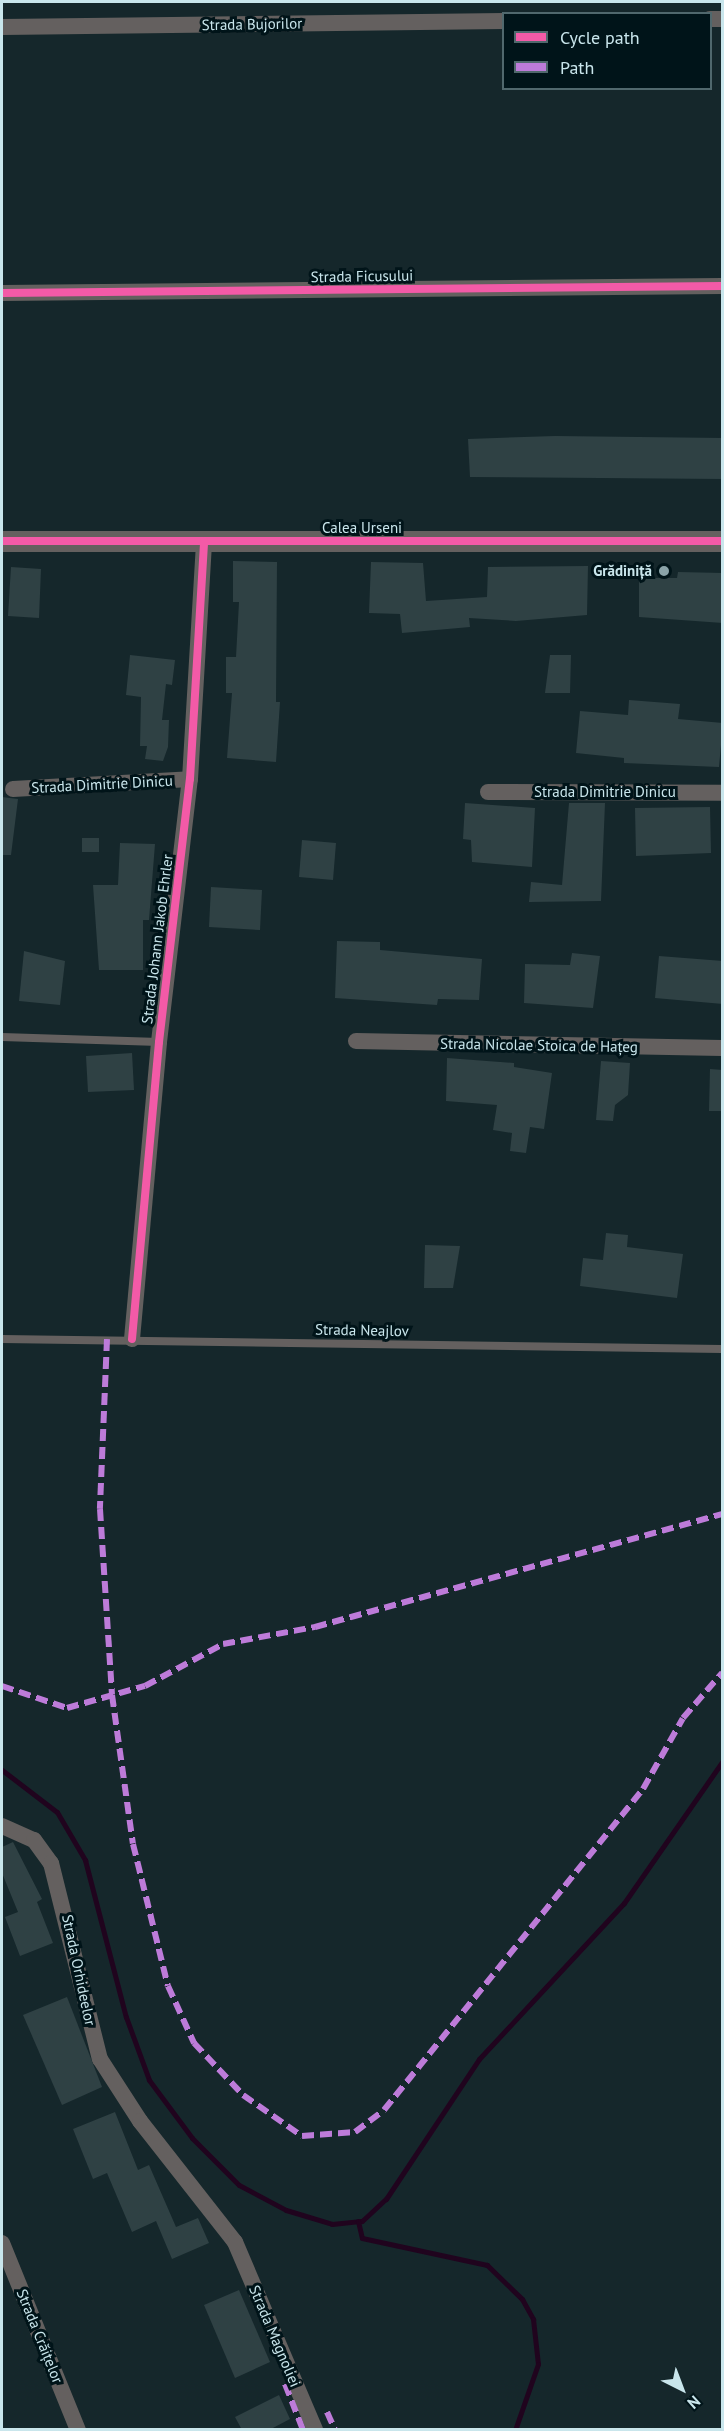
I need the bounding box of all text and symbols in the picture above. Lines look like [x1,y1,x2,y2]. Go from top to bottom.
legend [502,12,712,90]
street label: Strada Bujorilor [202,14,302,34]
text: Cycle path [560,26,640,49]
text: Path [560,56,594,79]
street label: Strada Ficusului [311,266,413,286]
street label: Calea Urseni [322,519,402,537]
place label: Grădiniță [593,562,652,580]
marker: Grădiniță [657,564,671,578]
street label: Strada Dimitrie Dinicu [31,771,173,797]
street label: Strada Dimitrie Dinicu [534,783,676,801]
street label: Strada Johann Jakob Ehrler [138,853,176,1025]
street label: Strada Nicolae Stoica de Hațeg [440,1034,638,1056]
street label: Strada Neajlov [315,1320,409,1340]
street label: Strada Orhideelor [58,1913,100,2027]
street label: Strada Magnoliei [245,2282,305,2390]
street label: Strada Crăițelor [13,2286,67,2386]
north arrow [652,2359,712,2419]
text: N [683,2391,705,2413]

